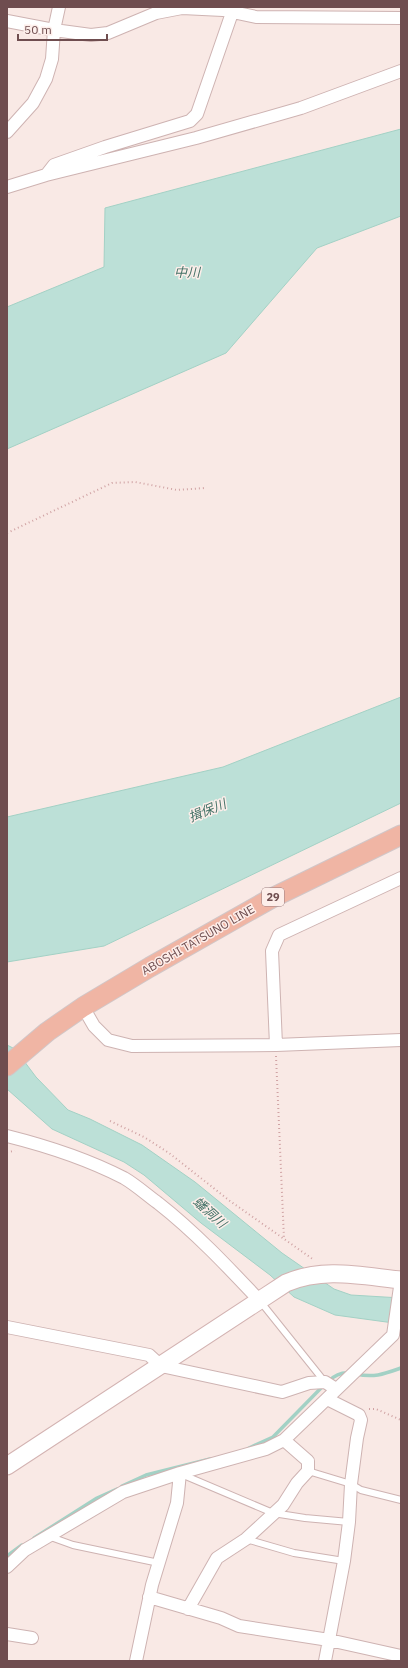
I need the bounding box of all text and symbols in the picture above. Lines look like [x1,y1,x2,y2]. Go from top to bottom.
scale bar [18,16,107,42]
text: 50 m [24,22,52,37]
water label: 中川 [174,264,202,281]
water label: 揖保川 [186,795,230,826]
road number: 29 [262,888,284,906]
street label: ABOSHI TATSUNO LINE [139,901,257,978]
water label: 蟠洞川 [189,1193,231,1233]

